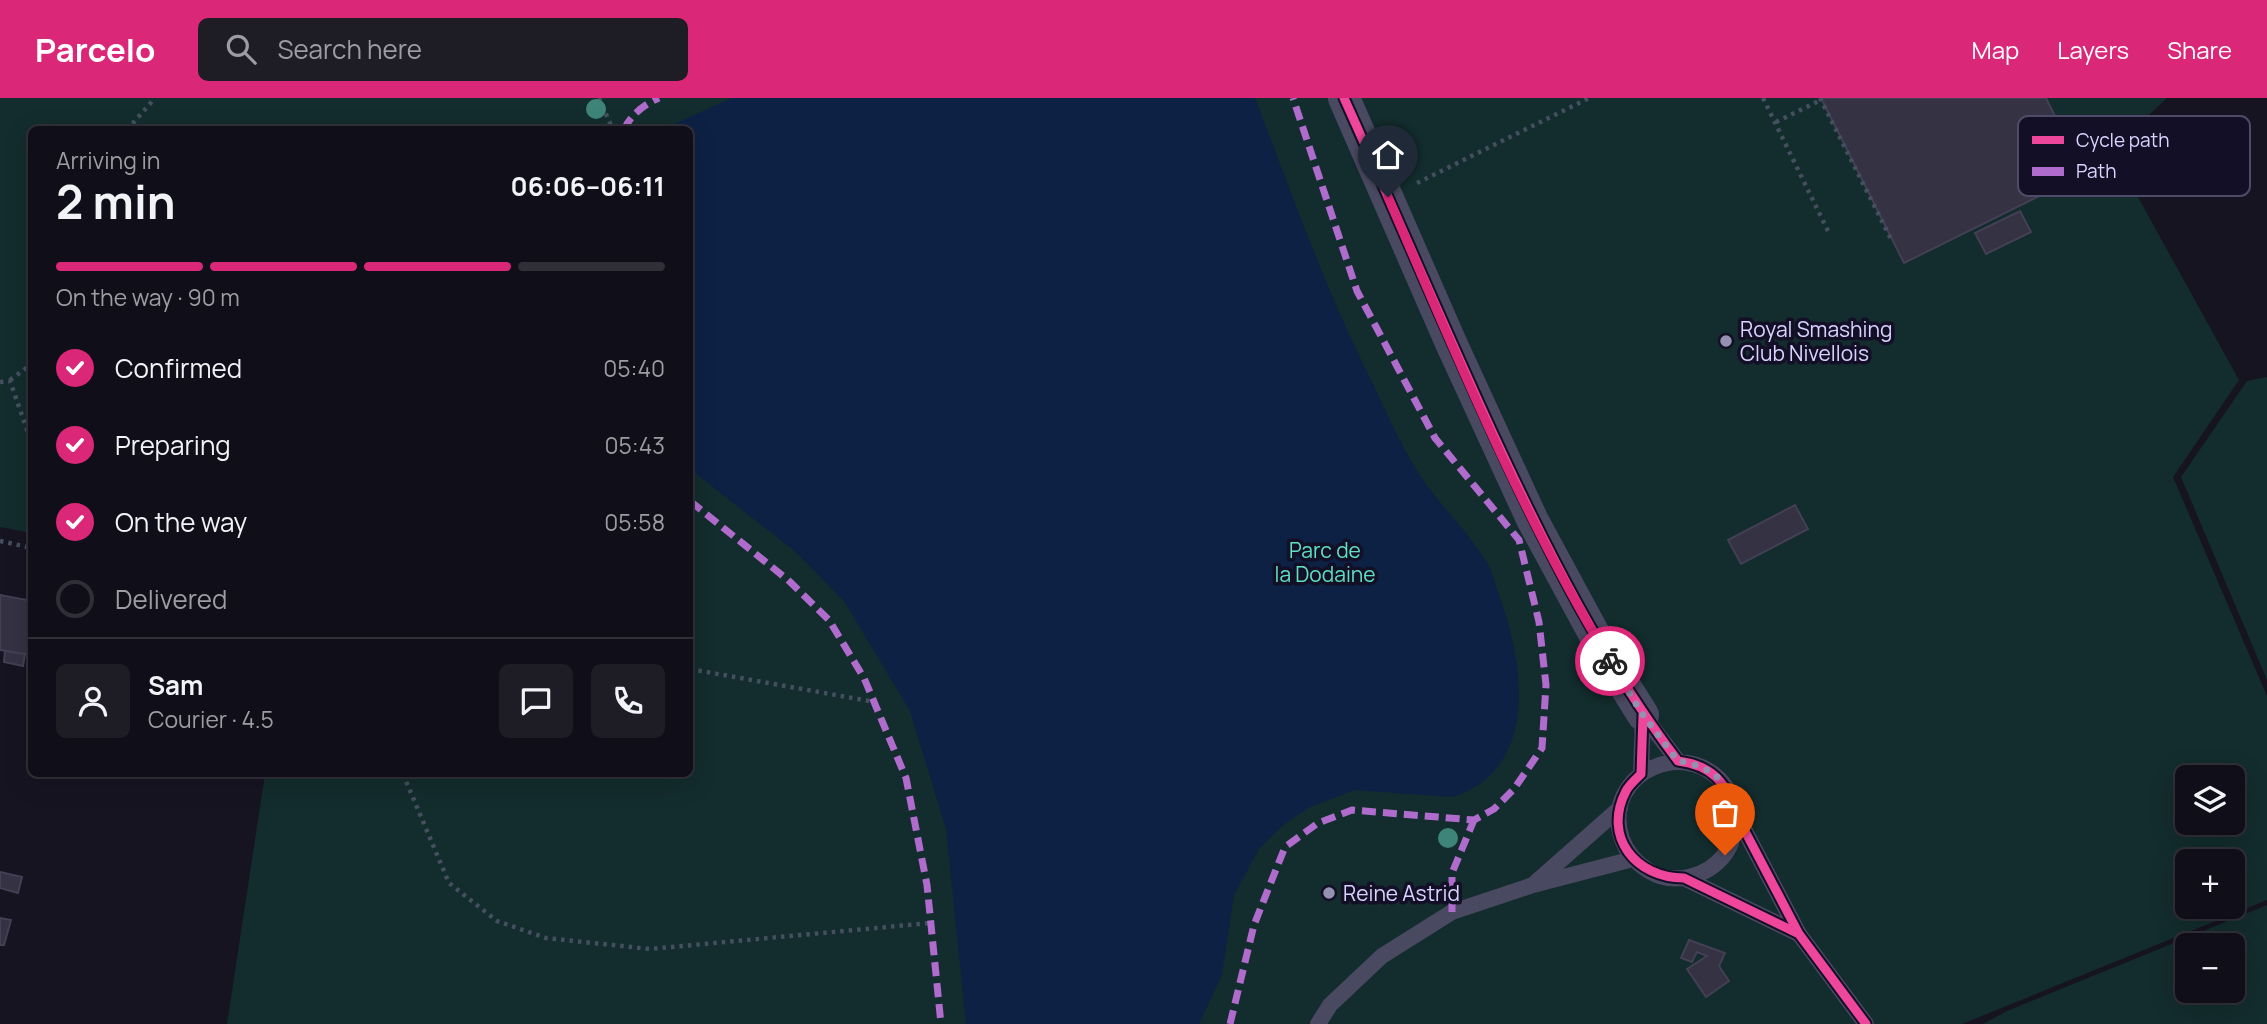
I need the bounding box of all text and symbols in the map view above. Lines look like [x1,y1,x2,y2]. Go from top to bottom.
search box [198,18,688,81]
text: Parcelo [35,27,156,72]
icon: search [222,30,260,68]
text: Search here [278,31,422,67]
text: Map [1972,33,2019,66]
text: Layers [2057,33,2129,66]
text: Share [2167,33,2232,66]
legend [2018,116,2250,196]
pin [1358,125,1418,197]
text: Cycle path [2076,127,2170,153]
icon: home [1369,136,1407,174]
text: Arriving in [56,144,161,176]
text: Path [2076,158,2116,184]
text: 06:06–06:11 [511,168,665,204]
text: 2 min [56,170,176,233]
text: On the way · 90 m [56,281,240,313]
place label: Royal Smashing Club Nivellois [1740,315,1892,367]
marker: Royal Smashing Club Nivellois [1718,333,1734,349]
icon: check [56,349,94,387]
text: Confirmed [115,350,242,386]
text: 05:40 [603,352,665,384]
icon: check [56,426,94,464]
text: Preparing [115,427,231,463]
text: 05:43 [605,429,665,461]
icon: check [56,503,94,541]
text: On the way [115,504,247,540]
text: 05:58 [604,506,665,538]
park label: Parc de la Dodaine [1275,536,1375,588]
text: Delivered [115,581,227,617]
courier [1575,626,1645,696]
icon: bike [1591,642,1629,680]
button: person [56,664,130,738]
button: chat [499,664,573,738]
button: phone [591,664,665,738]
text: Sam [148,667,203,703]
text: Courier · 4.5 [148,703,274,735]
map controls [2175,765,2245,1003]
button: layers [2175,765,2245,835]
pin [1695,783,1755,855]
icon: bag [1706,794,1744,832]
button: + [2175,849,2245,919]
place label: Reine Astrid [1343,879,1460,907]
marker: Reine Astrid [1321,885,1337,901]
button: − [2175,933,2245,1003]

